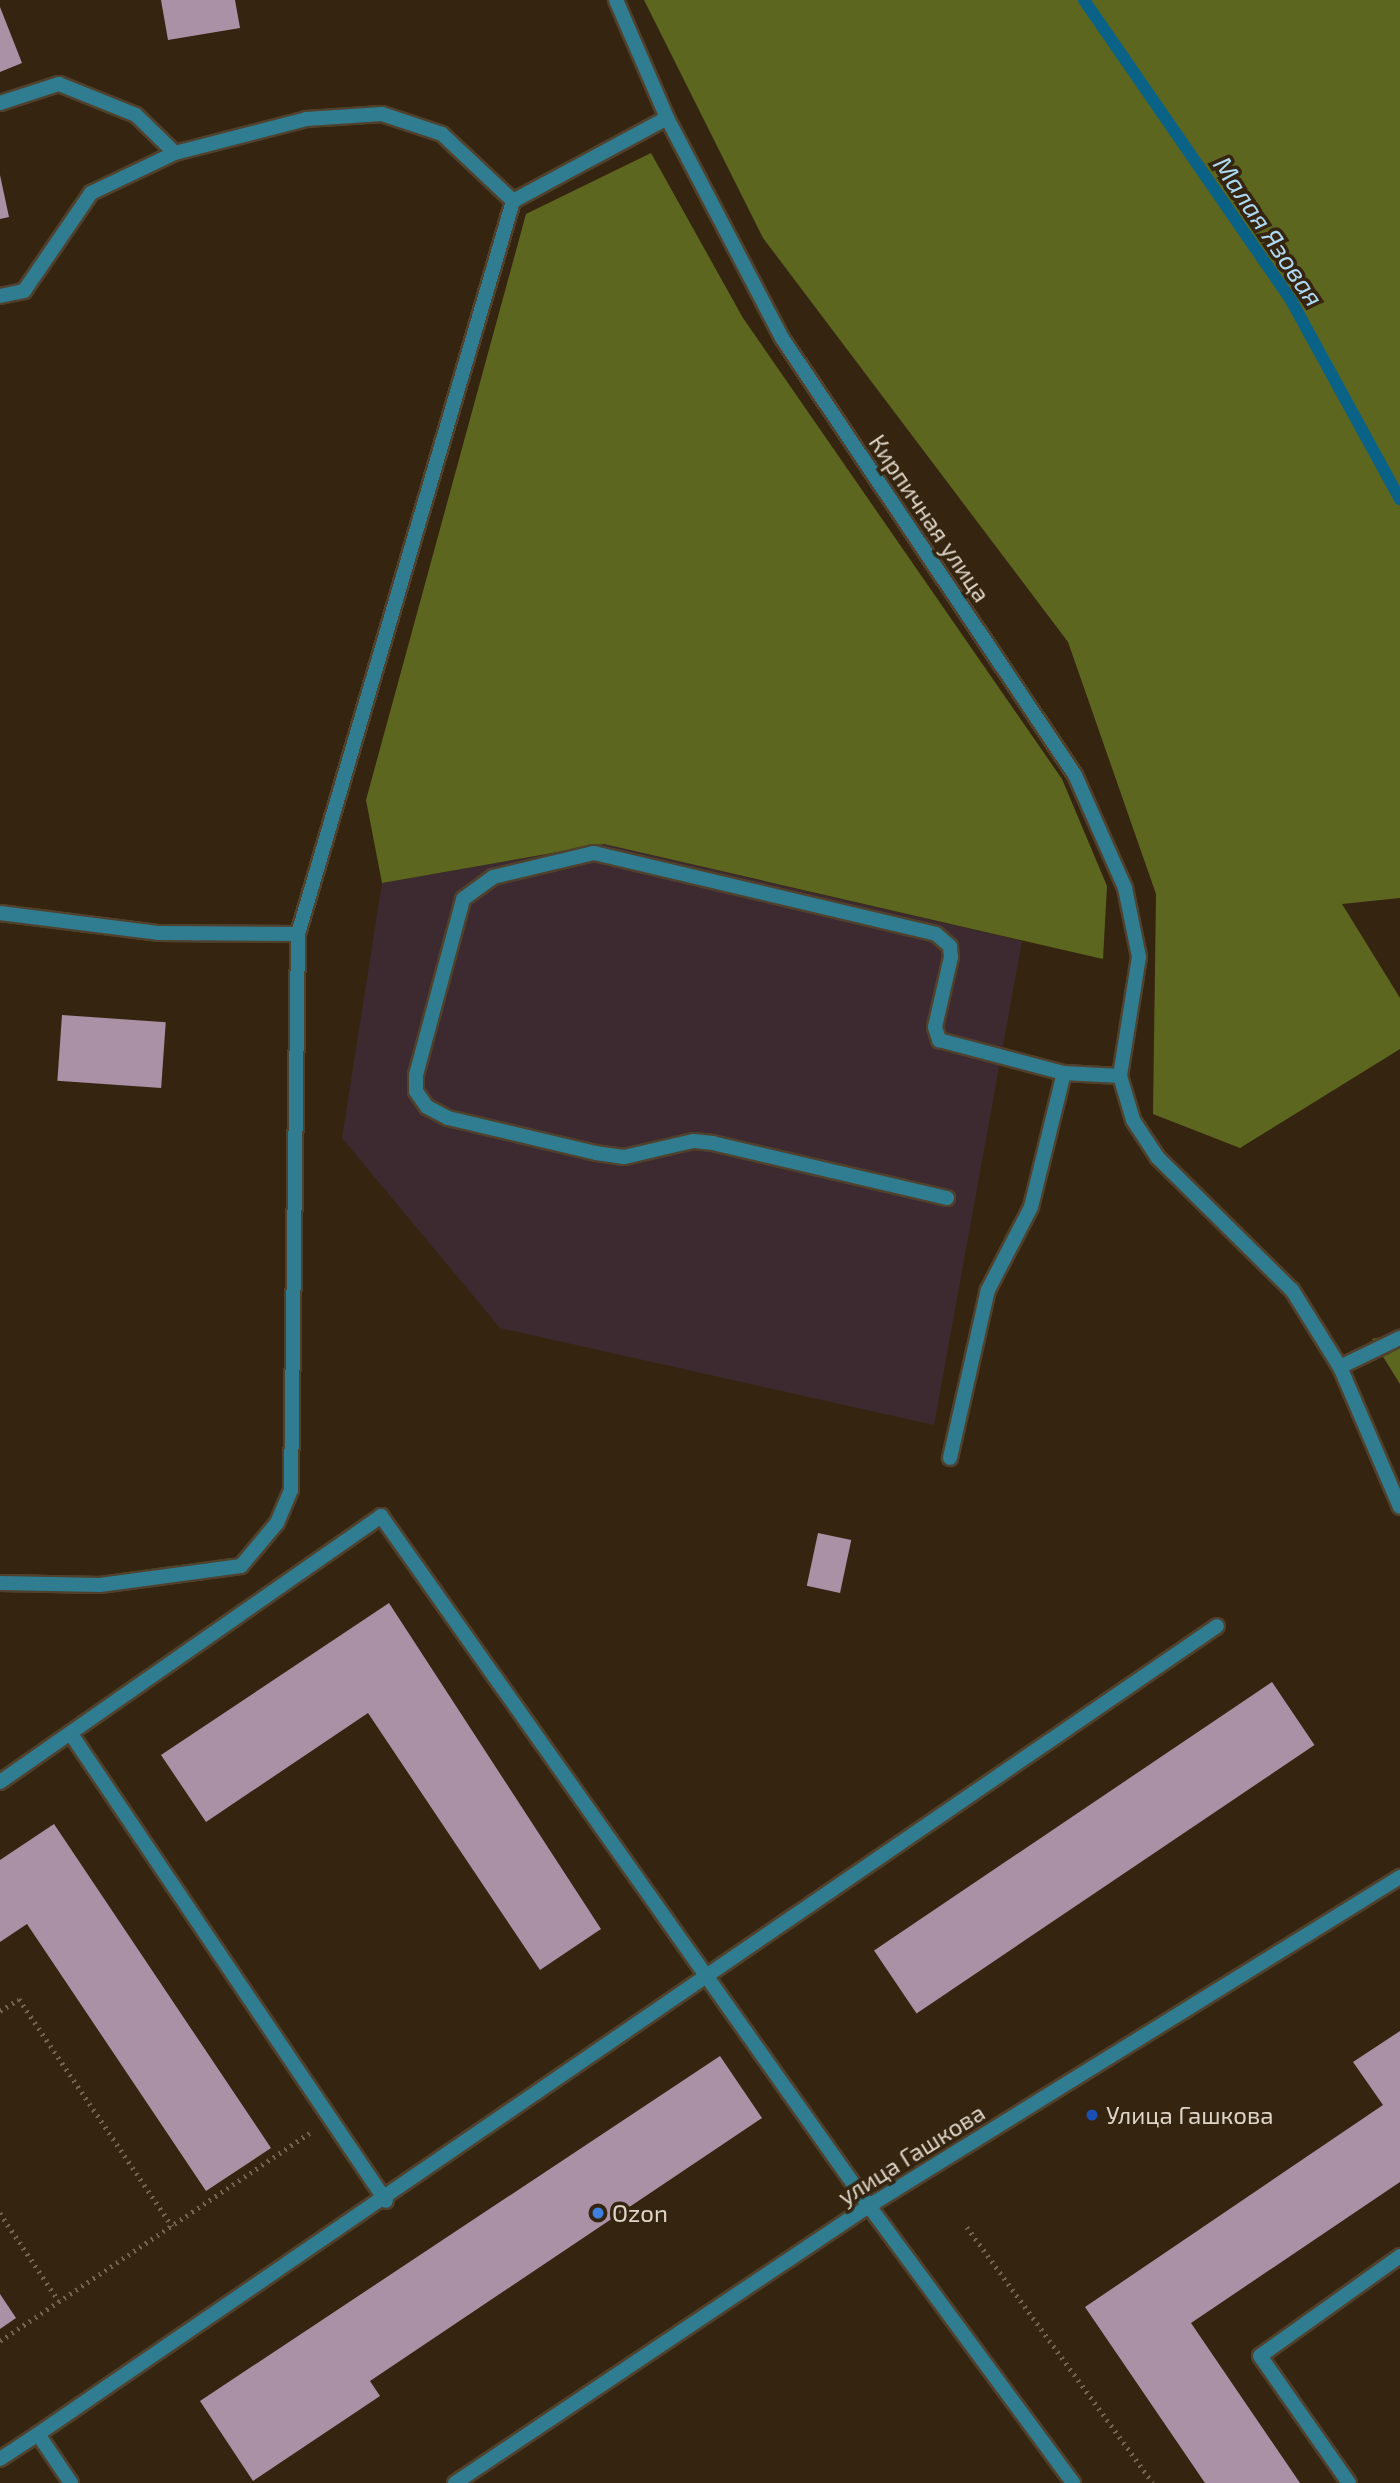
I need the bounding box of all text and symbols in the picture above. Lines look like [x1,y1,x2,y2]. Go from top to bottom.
water label: Малая Язовая [1207,150,1331,312]
street label: Кирпичная улица [863,429,997,607]
street label: улица Гашкова [832,2097,990,2211]
place label: Улица Гашкова [1106,2101,1273,2129]
marker: Улица Гашкова [1084,2107,1100,2123]
place label: Ozon [612,2199,668,2227]
marker: Ozon [590,2205,606,2221]

